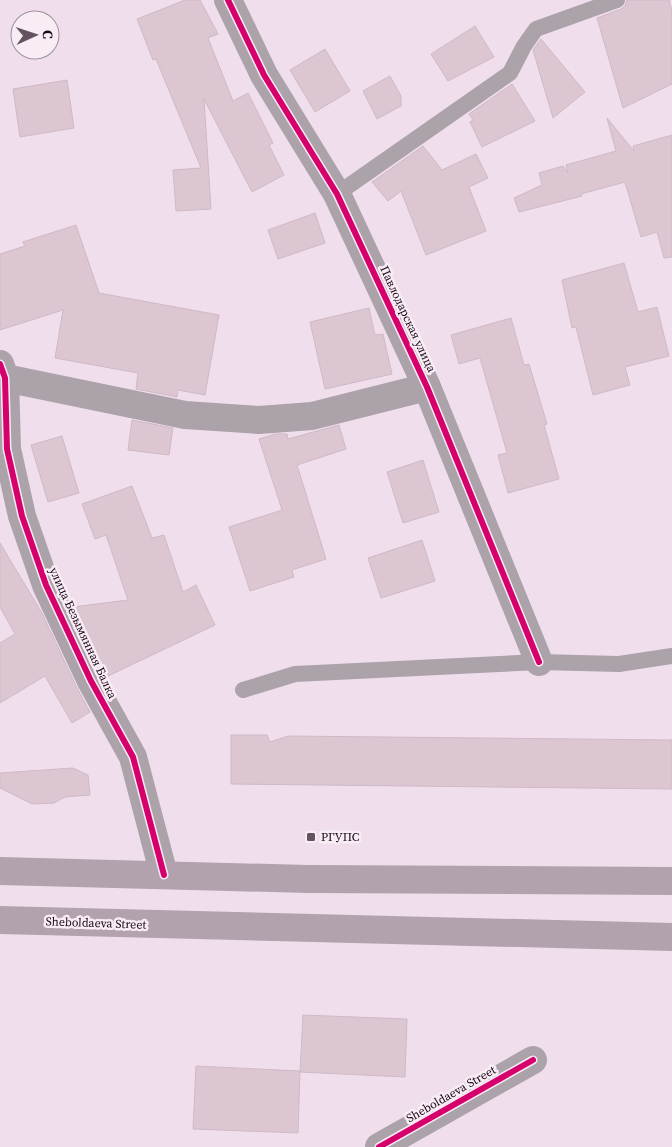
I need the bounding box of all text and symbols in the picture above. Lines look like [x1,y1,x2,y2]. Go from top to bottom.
north arrow [10,10,60,60]
text: С [38,29,58,39]
street label: Павлодарская улица [376,263,440,376]
street label: улица Безымянная Балка [46,565,121,702]
place label: РГУПС [321,829,360,845]
marker: РГУПС [305,831,317,843]
street label: Sheboldaeva Street [45,913,147,933]
street label: Sheboldaeva Street [403,1062,499,1126]

